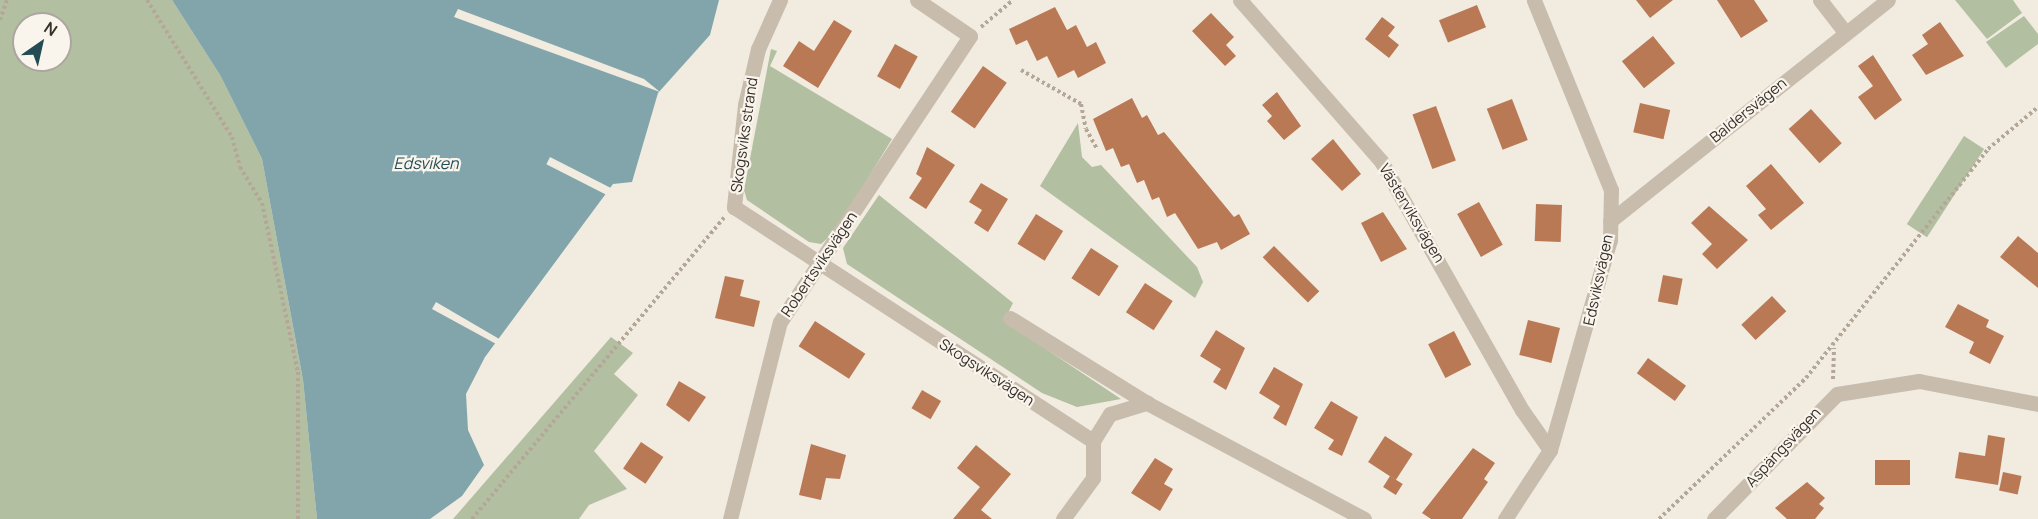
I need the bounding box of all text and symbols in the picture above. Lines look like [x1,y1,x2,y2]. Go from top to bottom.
north arrow [12,12,72,72]
text: N [40,16,62,41]
street label: Baldersvägen [1706,74,1790,146]
street label: Skogsviks strand [727,76,761,194]
water label: Edsviken [394,153,458,173]
street label: Västerviksvägen [1375,160,1449,266]
street label: Robertsviksvägen [777,208,861,320]
street label: Edsviksvägen [1580,233,1616,327]
street label: Skogsviksvägen [936,335,1038,409]
street label: Aspängsvägen [1742,404,1824,490]

